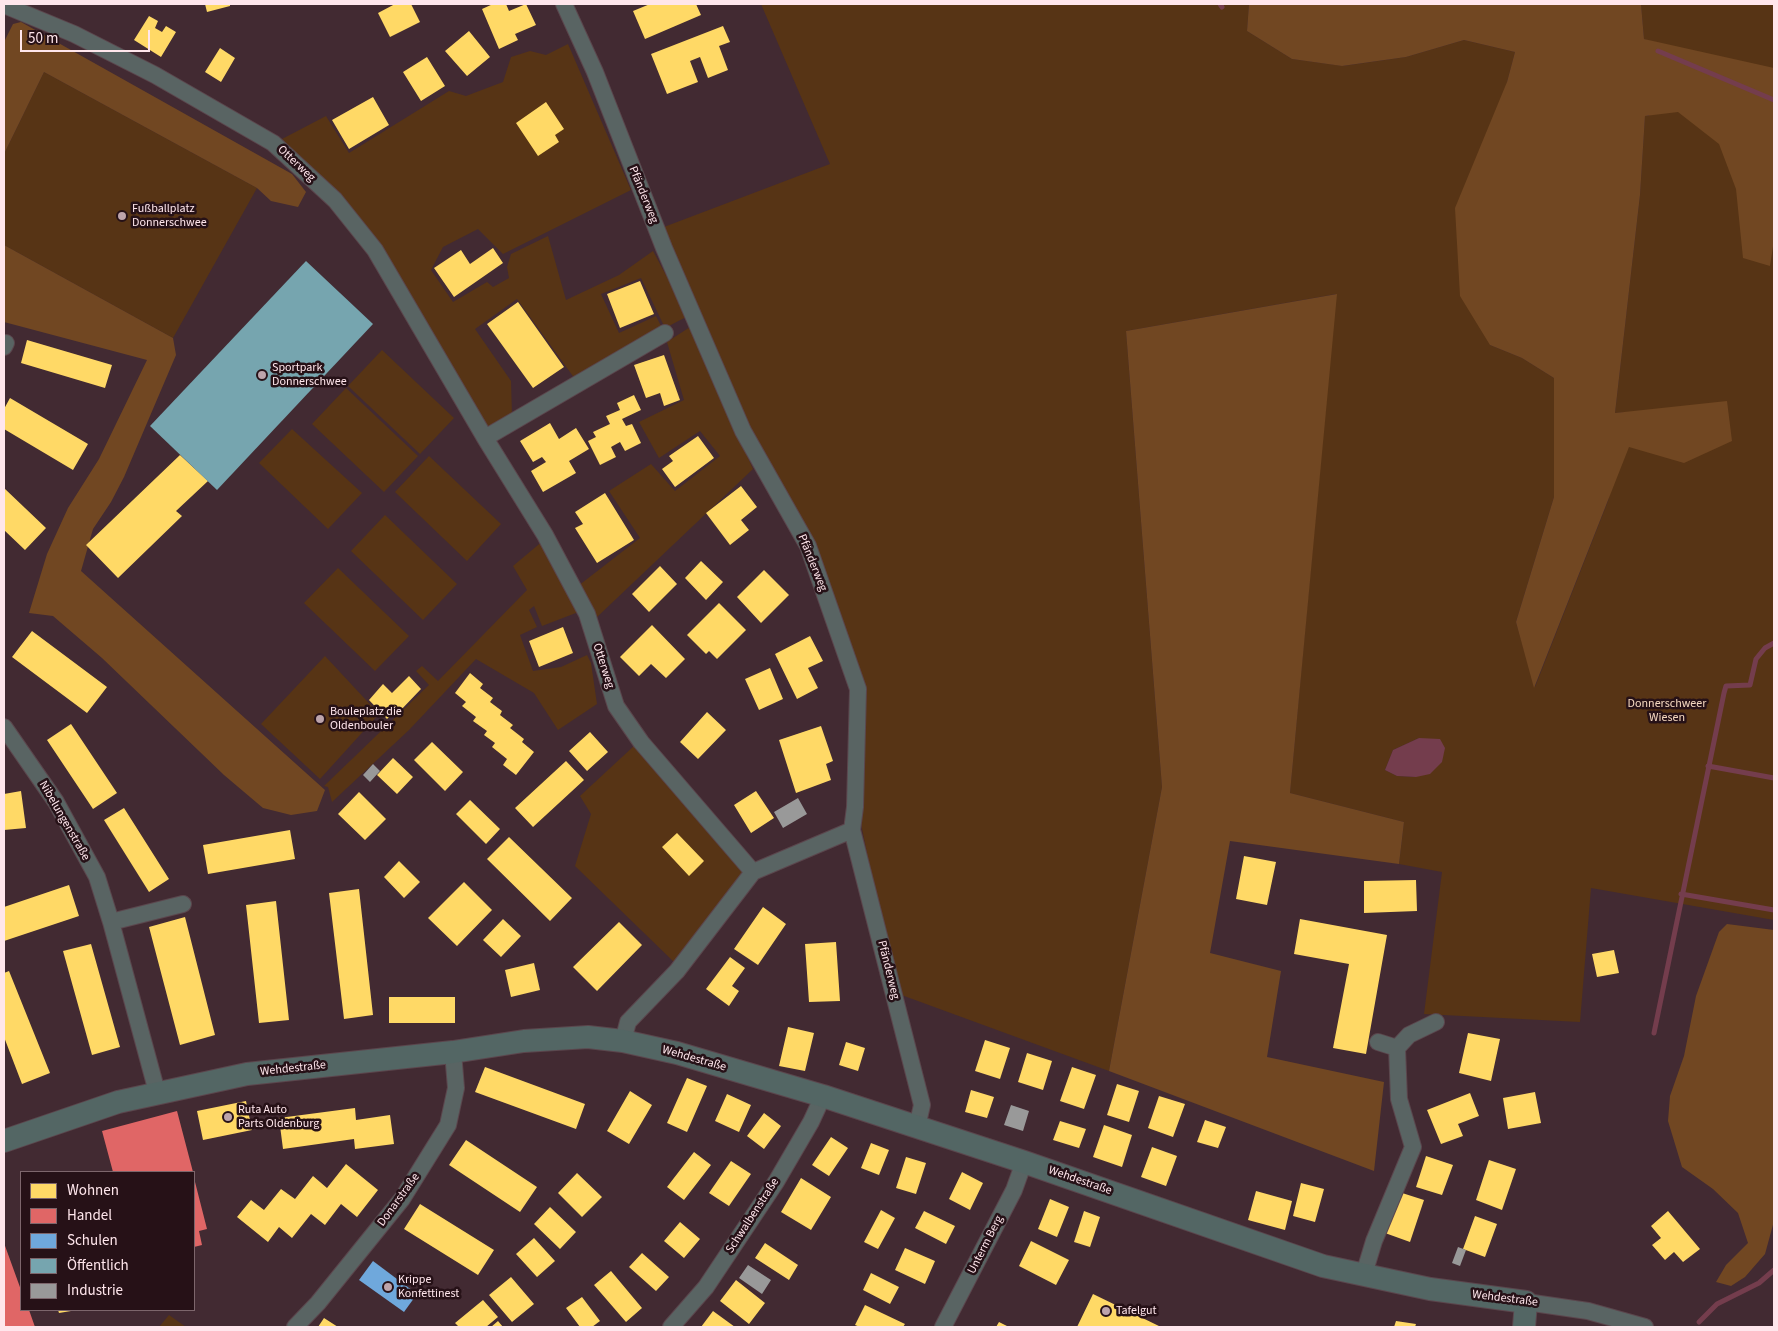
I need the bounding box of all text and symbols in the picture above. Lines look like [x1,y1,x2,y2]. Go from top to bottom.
scale bar [22,20,152,52]
text: 50 m [28,28,58,49]
street label: Otterweg [274,143,318,185]
street label: Pfänderweg [625,164,661,226]
place label: Fußballplatz Donnerschwee [132,202,207,230]
marker: Fußballplatz Donnerschwee [116,210,128,222]
place label: Sportpark Donnerschwee [272,361,347,389]
marker: Sportpark Donnerschwee [256,369,268,381]
street label: Pfänderweg [794,532,830,594]
street label: Otterweg [589,642,617,690]
park label: Donnerschweer Wiesen [1628,697,1706,725]
place label: Bouleplatz die Oldenbouler [330,705,402,733]
marker: Bouleplatz die Oldenbouler [314,713,326,725]
street label: Nibelungenstraße [35,779,93,863]
street label: Pfänderweg [874,939,902,1001]
street label: Wehdestraße [660,1043,728,1075]
street label: Wehdestraße [259,1058,327,1080]
place label: Ruta Auto Parts Oldenburg [238,1103,319,1131]
marker: Ruta Auto Parts Oldenburg [222,1111,234,1123]
street label: Wehdestraße [1046,1163,1114,1199]
legend [20,1171,195,1311]
street label: Donarstraße [375,1171,423,1229]
street label: Schwalbenstraße [723,1176,783,1256]
text: Wohnen [67,1180,119,1201]
text: Handel [67,1205,112,1226]
street label: Unterm Berg [965,1213,1007,1277]
text: Schulen [67,1230,118,1251]
text: Öffentlich [67,1255,129,1276]
place label: Krippe Konfettinest [398,1273,459,1301]
text: Industrie [67,1280,123,1301]
marker: Krippe Konfettinest [382,1281,394,1293]
street label: Wehdestraße [1471,1288,1539,1310]
place label: Tafelgut [1116,1304,1157,1318]
marker: Tafelgut [1100,1305,1112,1317]

